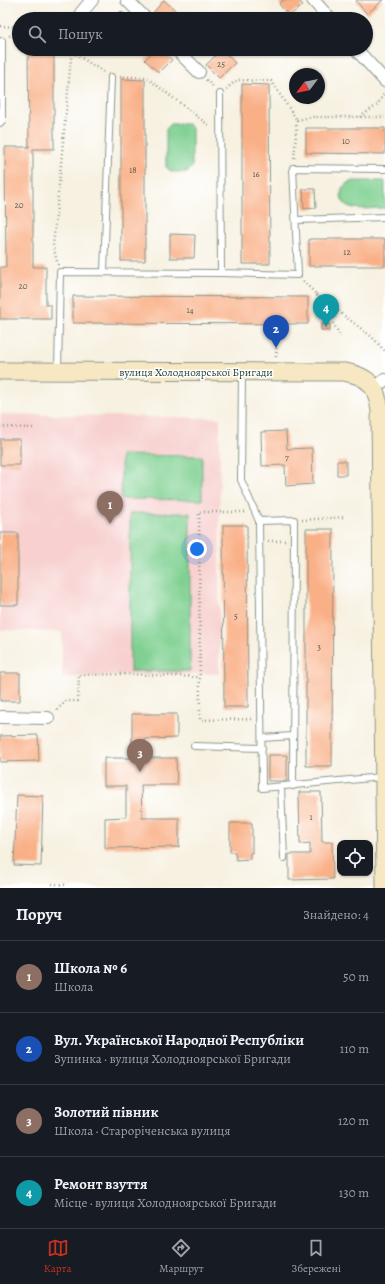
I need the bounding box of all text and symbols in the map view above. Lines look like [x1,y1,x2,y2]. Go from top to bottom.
search box [12,12,373,56]
icon: search [26,23,48,45]
text: Пошук [58,24,103,44]
house number: 25 [217,58,225,70]
north arrow [289,68,325,104]
house number: 10 [342,135,350,147]
house number: 18 [129,164,137,176]
house number: 16 [252,168,260,180]
house number: 20 [14,199,24,211]
house number: 12 [343,246,351,258]
house number: 20 [18,280,28,292]
pin: 4 [313,294,339,327]
house number: 14 [186,304,194,316]
pin: 2 [263,315,289,348]
street label: вулиця Холодноярської Бригади [119,365,273,380]
house number: 7 [285,451,289,463]
pin: 1 [97,491,123,524]
your location [187,539,207,559]
house number: 5 [234,610,238,622]
house number: 3 [317,641,321,653]
pin: 3 [127,739,153,772]
house number: 1 [309,811,313,823]
map controls [337,840,373,876]
button: locate [337,840,373,876]
text: Поруч [16,903,62,926]
text: Знайдено: 4 [303,906,369,923]
text: Школа № 6 [54,958,127,978]
text: 1 [27,968,31,985]
text: 50 m [343,968,369,985]
text: Школа [54,978,93,995]
text: Вул. Української Народної Республіки [54,1030,304,1050]
text: 2 [26,1040,32,1057]
text: 110 m [340,1040,369,1057]
text: Зупинка · вулиця Холодноярської Бригади [54,1050,291,1067]
text: Золотий півник [54,1102,159,1122]
text: 3 [26,1112,32,1129]
text: 120 m [338,1112,369,1129]
text: Школа · Староріченська вулиця [54,1122,231,1139]
text: Ремонт взуття [54,1174,148,1194]
text: 4 [26,1184,32,1201]
text: 130 m [339,1184,369,1201]
text: Місце · вулиця Холодноярської Бригади [54,1194,277,1211]
tab: Карта [44,1237,72,1276]
tab: Маршрут [159,1237,204,1276]
tab: Збережені [291,1237,341,1276]

